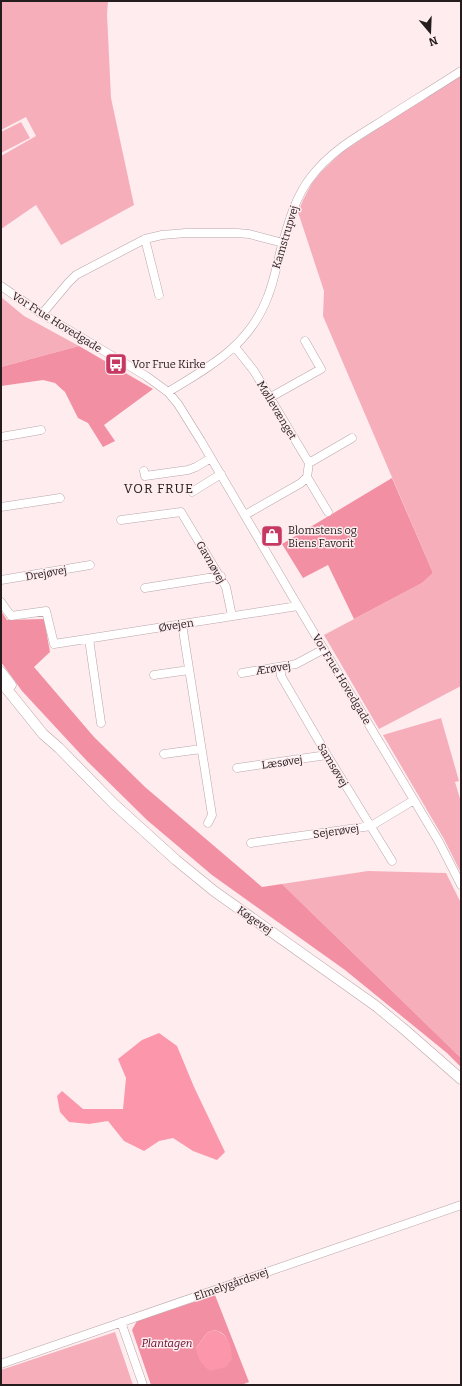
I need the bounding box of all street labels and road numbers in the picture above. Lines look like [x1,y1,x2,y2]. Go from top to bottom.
street label: Kamstrupvej [270,204,301,270]
street label: Vor Frue Hovedgade [9,290,104,355]
street label: Møllevænget [254,379,299,442]
street label: Gavnøvej [193,539,228,586]
street label: Drejøvej [24,563,68,584]
street label: Øvejen [158,616,195,635]
street label: Vor Frue Hovedgade [309,632,374,727]
street label: Ærøvej [255,659,292,678]
street label: Samsøvej [314,741,351,789]
street label: Læsøvej [261,753,303,772]
street label: Sejerøvej [312,822,360,841]
street label: Køgevej [235,904,275,937]
street label: Elmelygårdsvej [192,1266,270,1303]

